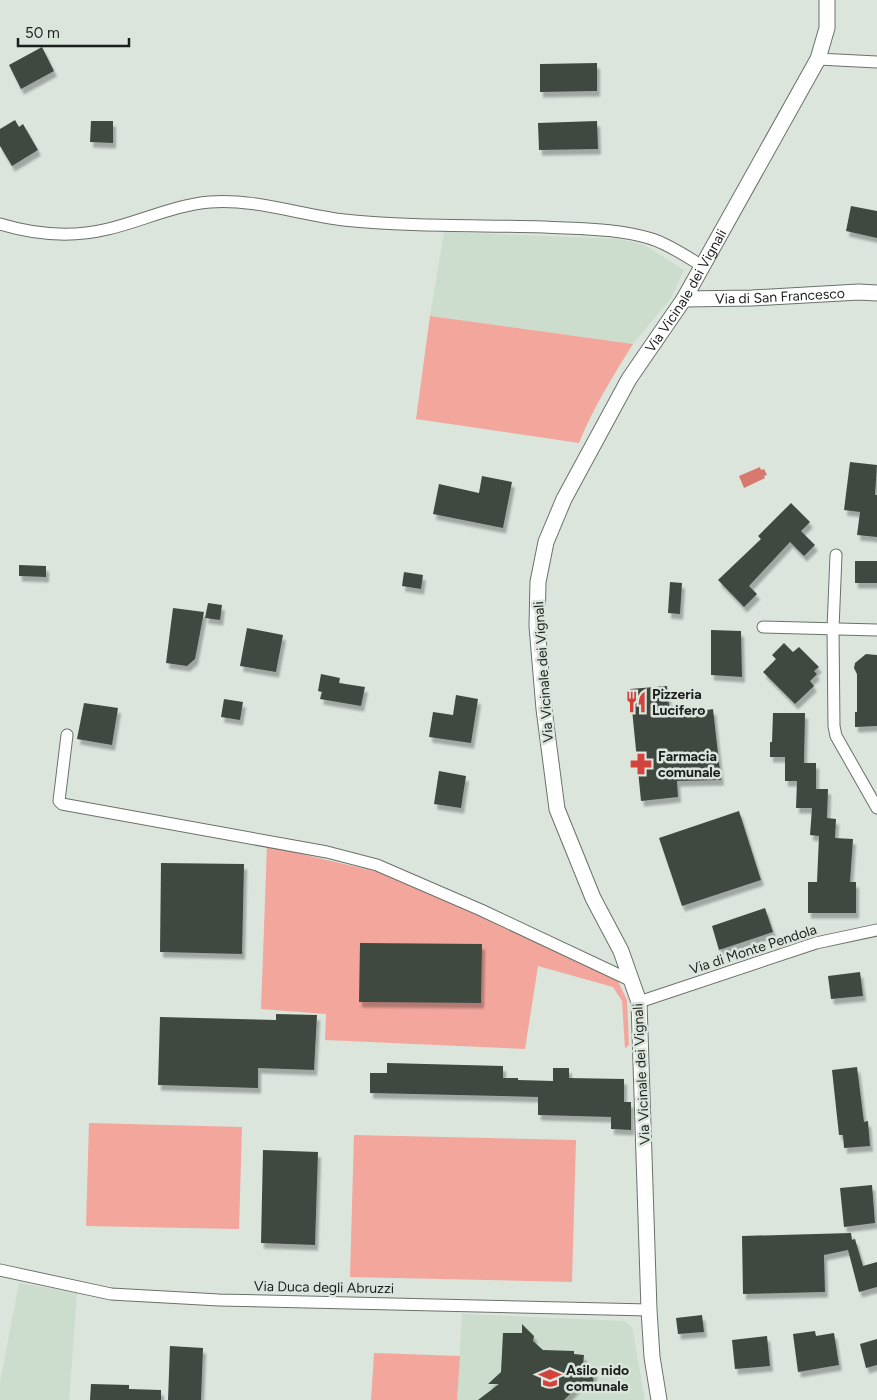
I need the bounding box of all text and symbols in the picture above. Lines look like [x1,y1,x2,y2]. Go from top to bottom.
scale bar [18,15,129,47]
text: 50 m [25,24,60,42]
street label: Via Vicinale dei Vignali [642,226,730,356]
street label: Via di San Francesco [715,285,845,308]
street label: Via Vicinale dei Vignali [530,601,557,743]
place label: Pizzeria Lucifero [652,686,705,719]
restaurant icon: Pizzeria Lucifero [623,689,649,715]
place label: Farmacia comunale [658,748,721,781]
pharmacy icon: Farmacia comunale [628,751,654,777]
street label: Via di Monte Pendola [687,921,819,978]
street label: Via Vicinale dei Vignali [629,1003,654,1145]
street label: Via Duca degli Abruzzi [254,1278,394,1297]
place label: Asilo nido comunale [566,1362,629,1395]
school or university icon: Asilo nido comunale [537,1365,563,1391]

